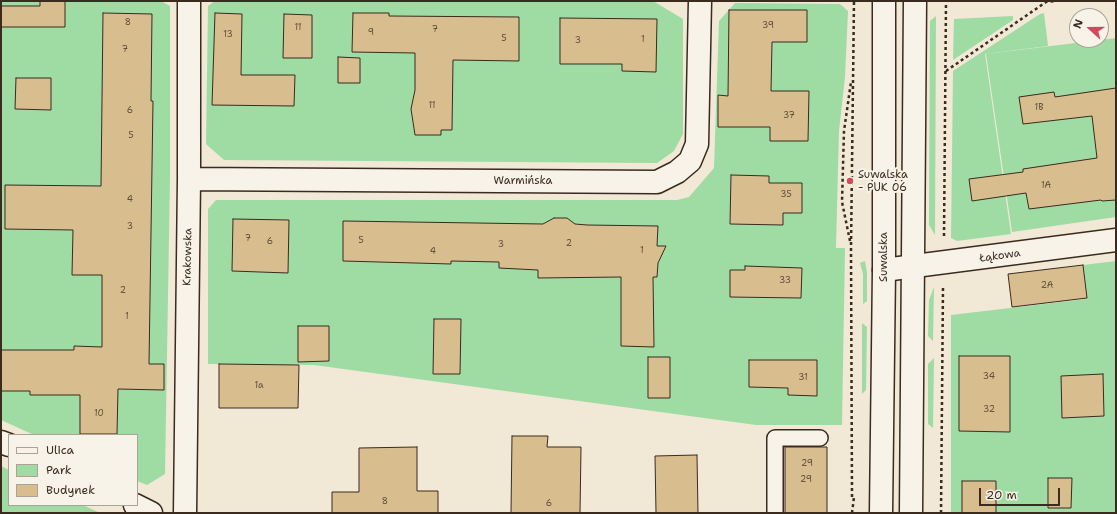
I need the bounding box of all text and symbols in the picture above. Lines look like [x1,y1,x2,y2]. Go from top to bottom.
north arrow [1069,8,1109,48]
text: N [1070,17,1087,31]
house number: 8 [125,18,131,28]
house number: 39 [762,21,774,31]
house number: 11 [294,23,302,33]
house number: 7 [432,25,438,35]
house number: 9 [368,28,374,38]
house number: 13 [223,30,233,40]
house number: 5 [501,34,507,44]
house number: 1 [641,35,645,45]
house number: 3 [575,36,581,46]
house number: 7 [122,45,128,55]
house number: 11 [428,101,436,111]
house number: 1B [1034,103,1044,113]
house number: 6 [127,106,133,116]
house number: 37 [783,111,795,121]
house number: 5 [128,131,134,141]
place label: Suwalska - PUK 06 [858,168,908,194]
street label: Warmińska [494,174,552,188]
marker: Suwalska - PUK 06 [845,176,855,186]
house number: 1A [1041,181,1051,191]
house number: 35 [780,190,792,200]
house number: 4 [127,195,133,205]
house number: 3 [127,222,133,232]
street label: Krakowska [181,228,195,286]
street label: Suwalska [877,232,891,282]
house number: 7 [245,234,251,244]
house number: 5 [358,236,364,246]
house number: 6 [267,237,273,247]
house number: 2 [566,239,572,249]
house number: 3 [498,240,504,250]
house number: 1 [640,246,644,256]
house number: 4 [430,247,436,257]
street label: Łąkowa [979,247,1021,265]
house number: 33 [779,276,791,286]
house number: 2A [1041,281,1053,291]
house number: 2 [120,286,126,296]
house number: 1 [125,312,129,322]
house number: 34 [983,372,995,382]
house number: 31 [798,373,808,383]
house number: 1a [254,381,264,391]
house number: 32 [983,405,995,415]
house number: 10 [94,409,104,419]
legend [8,434,138,506]
text: Ulica [46,442,74,458]
house number: 29 [801,459,813,469]
text: Park [46,462,72,478]
house number: 29 [800,475,812,485]
scale bar [981,480,1062,506]
text: Budynek [46,482,95,498]
text: 20 m [986,487,1017,503]
house number: 8 [382,497,388,507]
house number: 6 [546,499,552,509]

